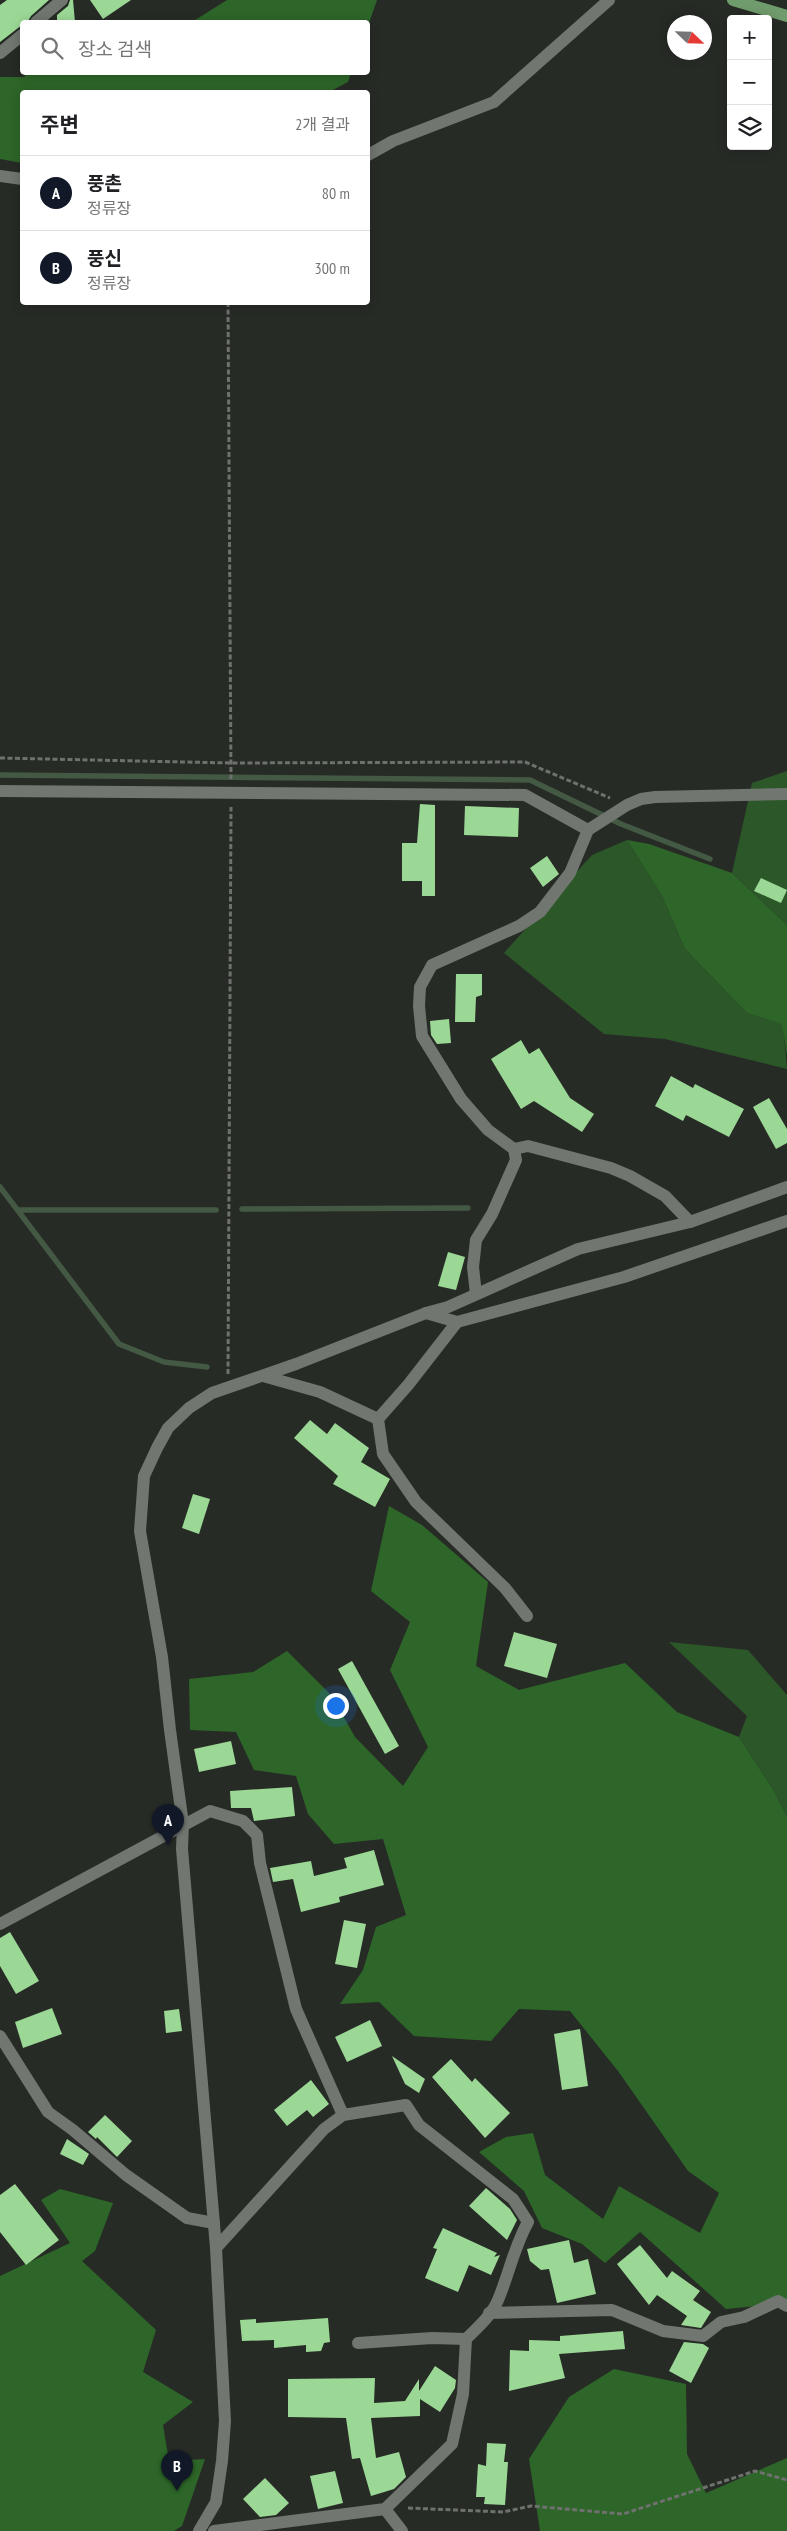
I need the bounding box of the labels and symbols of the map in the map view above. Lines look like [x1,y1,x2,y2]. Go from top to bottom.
north arrow [667,15,712,60]
your location [323,1693,349,1719]
pin: A [152,1804,184,1845]
pin: B [161,2450,193,2491]

